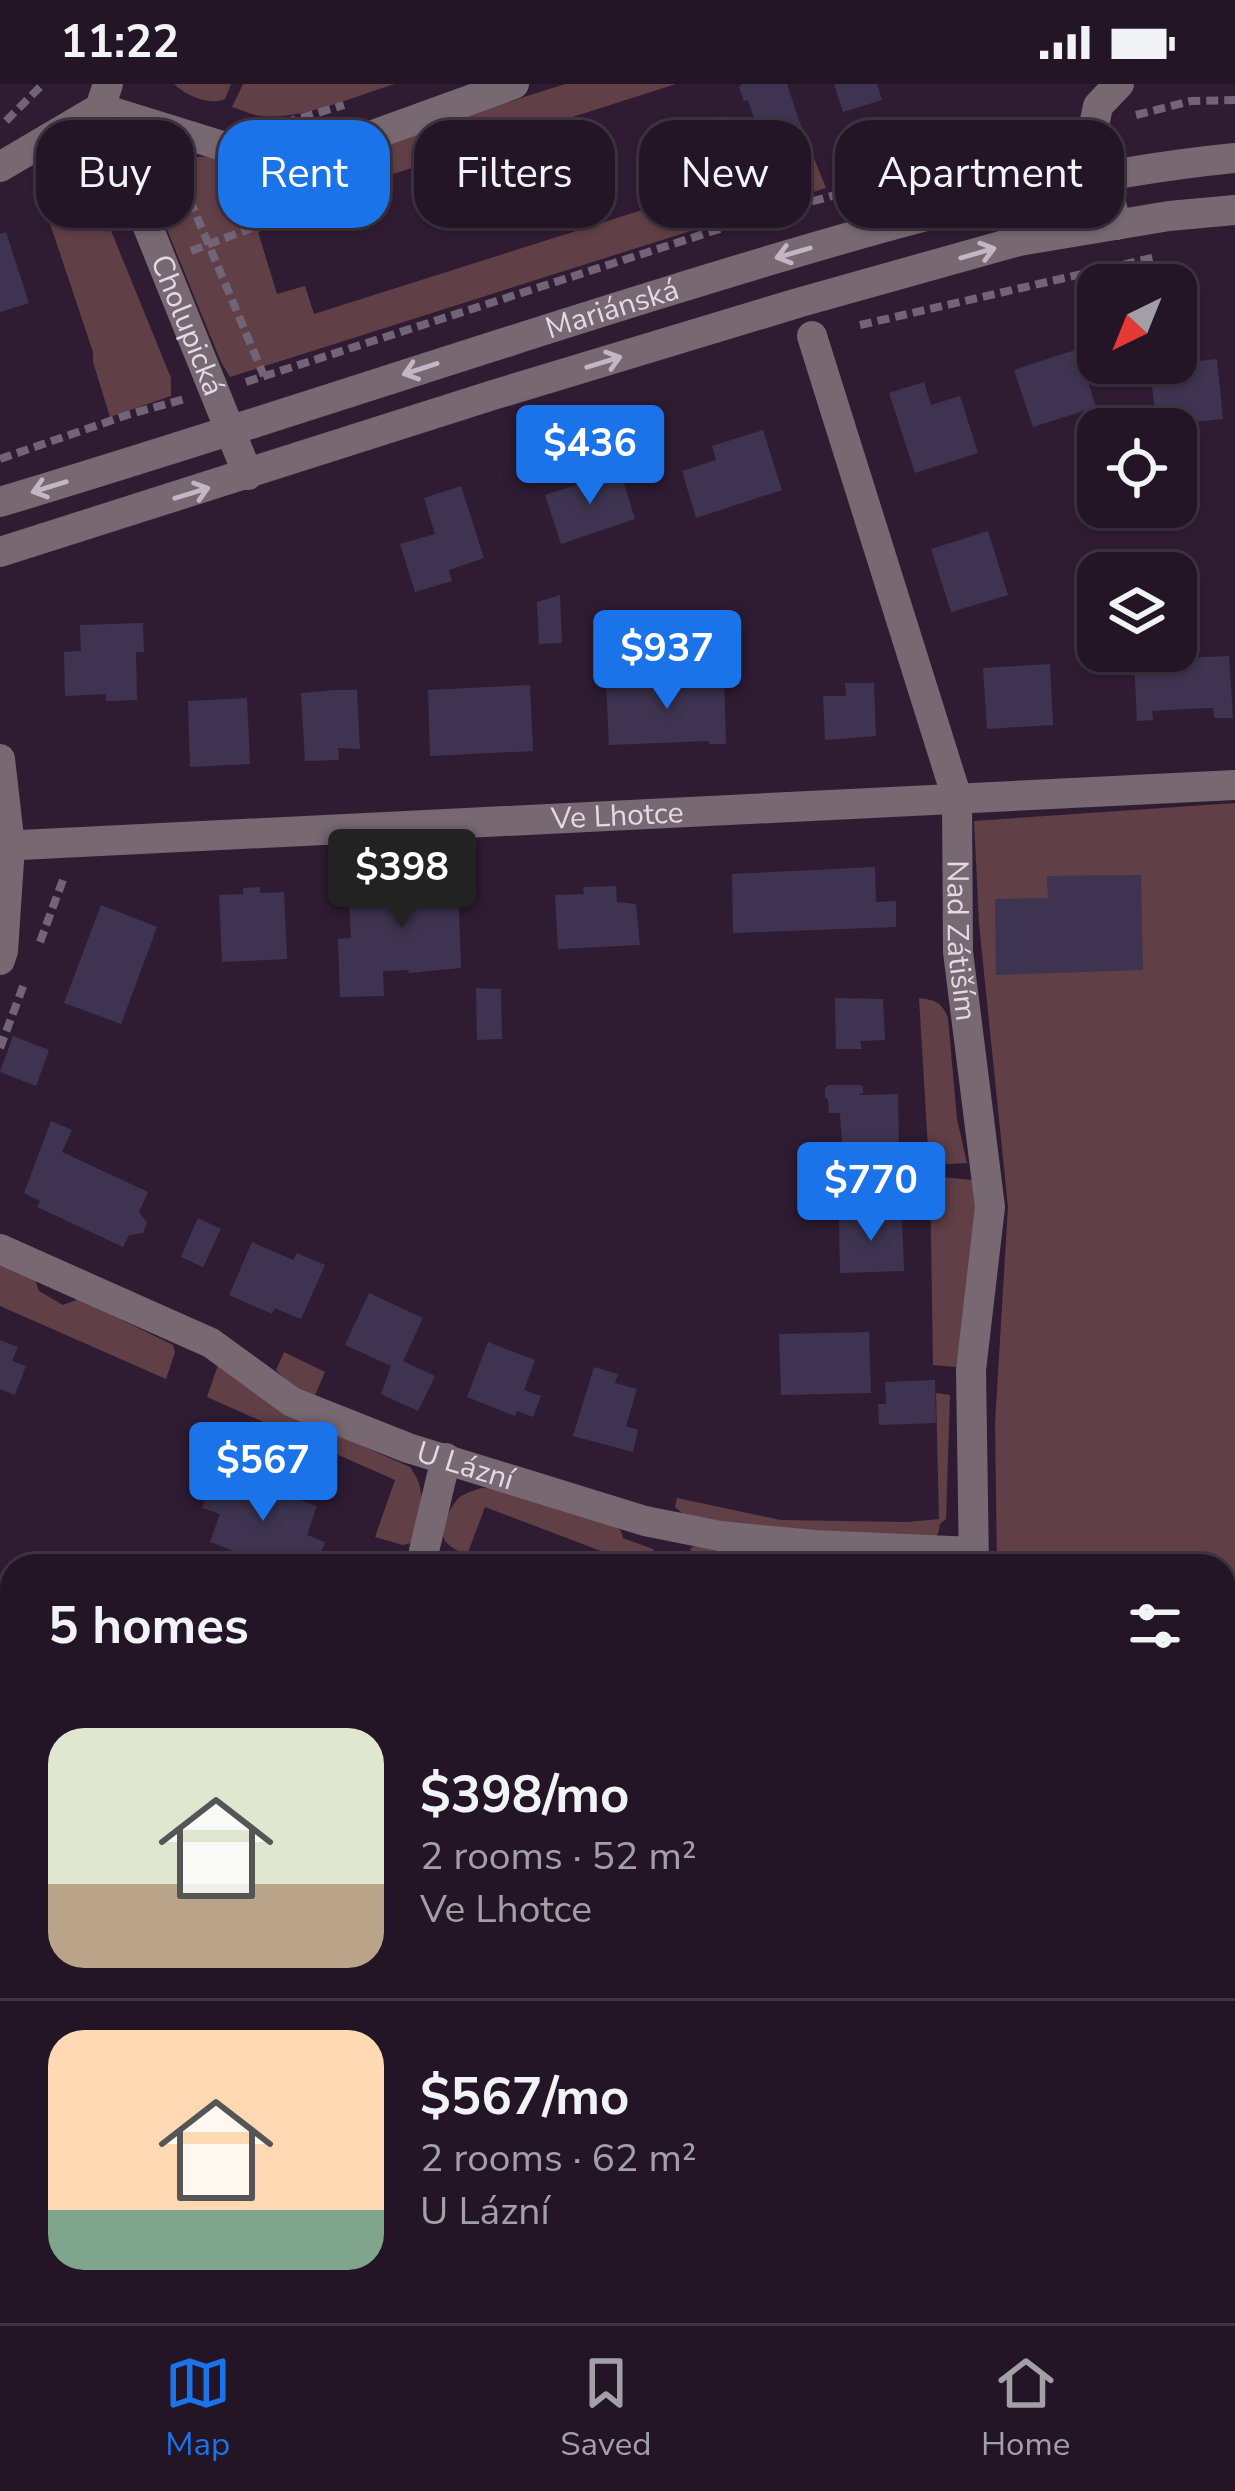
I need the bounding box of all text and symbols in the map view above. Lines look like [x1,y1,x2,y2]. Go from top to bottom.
text: 11:22 [60,12,179,73]
chip: Buy [36,120,194,228]
chip: Rent [218,120,390,228]
chip: Filters [414,120,615,228]
chip: New [639,120,811,228]
chip: Apartment [835,120,1124,228]
one-way arrow [958,240,996,262]
one-way arrow [775,244,813,266]
street label: Cholupická [141,248,234,402]
north arrow [1077,264,1197,384]
map controls [1077,264,1197,672]
street label: Mariánská [540,269,684,349]
one-way arrow [584,350,622,372]
one-way arrow [402,359,440,381]
pin: $436 [519,405,661,507]
button: locate [1077,408,1197,528]
text: $436 [543,417,637,470]
one-way arrow [31,477,69,499]
one-way arrow [172,480,210,502]
button: layers [1077,552,1197,672]
pin: $937 [596,610,738,712]
text: $937 [620,622,714,675]
street label: Ve Lhotce [549,792,684,839]
pin: $398 [331,829,473,931]
text: $398 [355,841,449,894]
street label: Nad Zátiším [937,860,987,1023]
pin: $770 [800,1142,942,1244]
text: $770 [824,1154,918,1207]
pin: $567 [192,1422,334,1524]
street label: U Lázní [412,1431,521,1501]
text: $567 [216,1434,310,1487]
text: 5 homes [48,1591,249,1661]
icon: filters [1122,1593,1188,1659]
text: $398/mo [420,1760,629,1830]
icon: home [144,1776,288,1920]
text: 2 rooms · 52 m² [420,1830,697,1883]
text: Ve Lhotce [420,1883,592,1936]
text: $567/mo [420,2062,629,2132]
icon: home [144,2078,288,2222]
text: 2 rooms · 62 m² [420,2132,697,2185]
text: U Lázní [420,2185,550,2238]
tab: Map [165,2350,231,2467]
tab: Saved [560,2350,651,2467]
tab: Home [981,2350,1070,2467]

